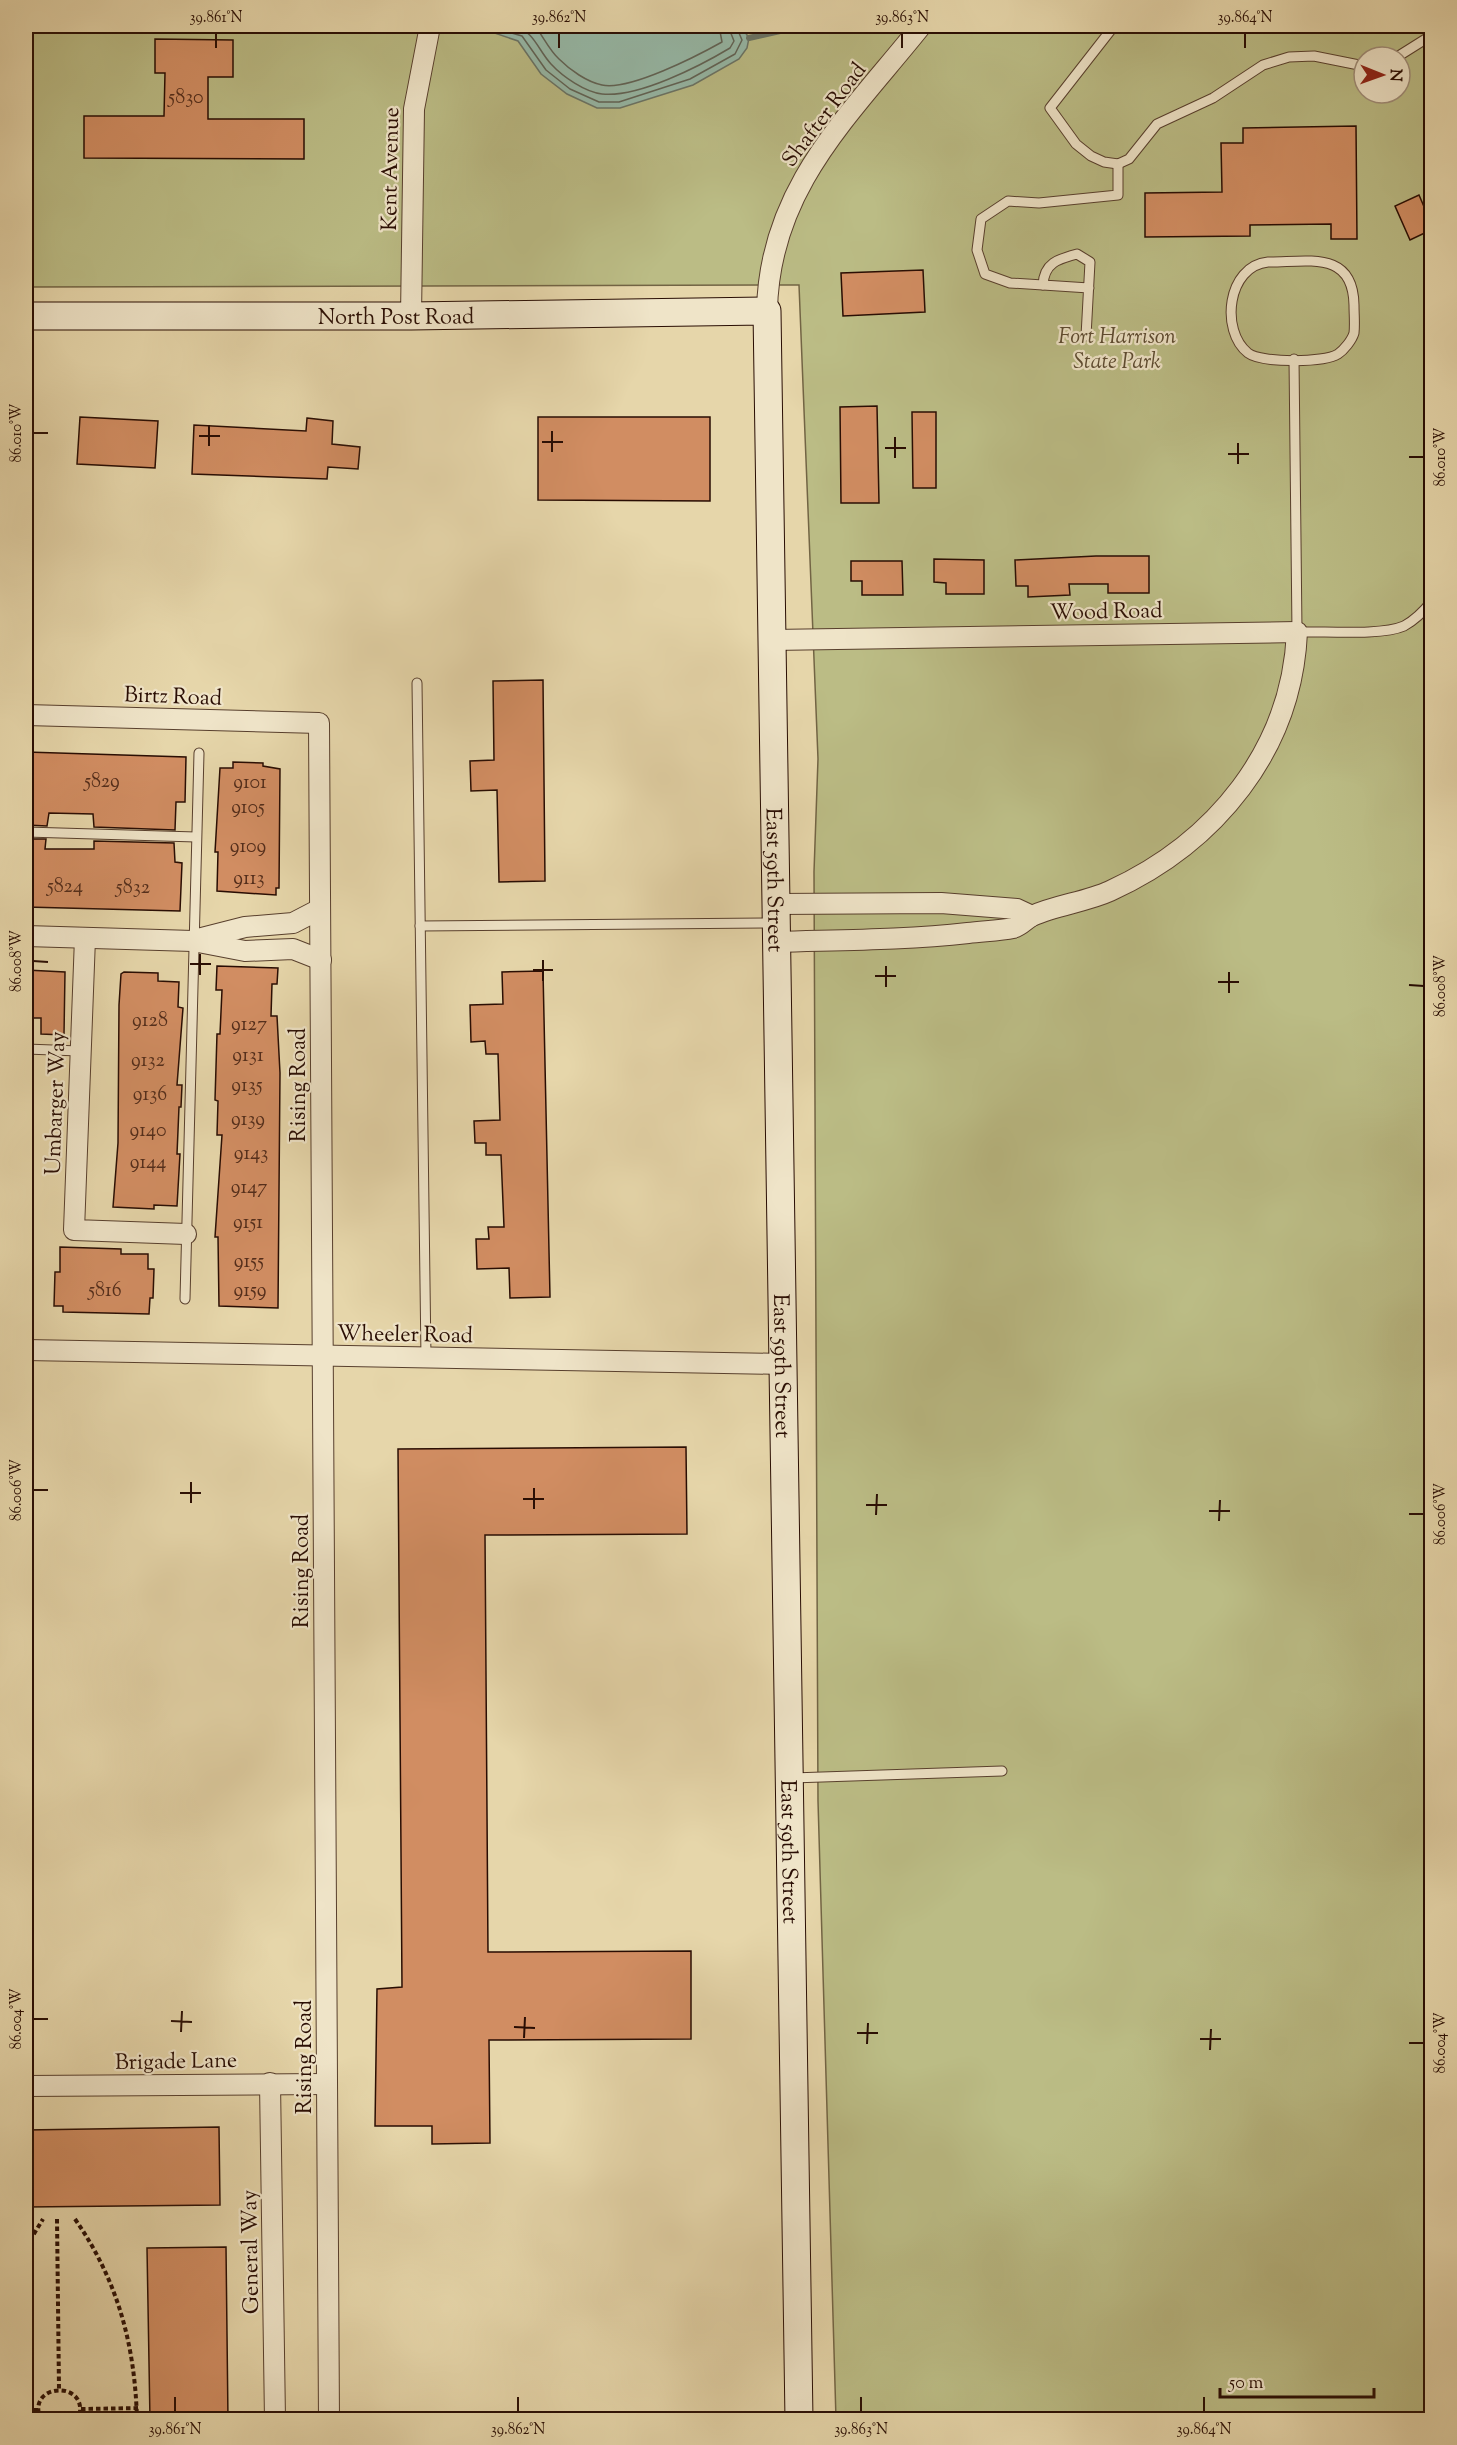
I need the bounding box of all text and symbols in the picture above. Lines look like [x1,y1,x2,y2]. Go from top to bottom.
text: 39.861°N [190,8,242,29]
text: 39.862°N [532,8,586,29]
text: 39.863°N [875,8,929,29]
text: 39.864°N [1218,8,1272,29]
north arrow [1352,45,1412,105]
street label: Shafter Road [775,57,875,175]
text: N [1383,69,1406,82]
house number: 5830 [167,84,204,113]
street label: Kent Avenue [375,107,409,231]
street label: North Post Road [318,302,475,335]
park label: Fort Harrison State Park [1058,322,1176,379]
text: 86.010°W [7,403,28,462]
text: 86.010°W [1431,427,1452,486]
street label: Wood Road [1049,596,1163,630]
street label: Birtz Road [123,680,223,716]
house number: 5829 [83,768,120,797]
house number: 9101 [233,769,267,798]
house number: 9105 [231,794,265,823]
street label: East 59th Street [756,807,790,953]
house number: 9109 [230,833,266,862]
house number: 9113 [233,865,265,894]
house number: 5824 [46,873,83,902]
house number: 5832 [115,874,150,903]
text: 86.008°W [7,930,28,992]
text: 86.008°W [1431,955,1452,1017]
house number: 9128 [132,1007,168,1036]
house number: 9127 [231,1011,267,1040]
street label: Rising Road [284,1028,316,1142]
street label: Umbarger Way [38,1031,75,1176]
house number: 9131 [232,1042,264,1071]
house number: 9132 [131,1047,165,1076]
house number: 9135 [231,1072,263,1101]
house number: 9136 [133,1081,167,1110]
house number: 9139 [231,1106,265,1135]
house number: 9140 [130,1117,167,1146]
house number: 9143 [234,1140,268,1169]
house number: 9144 [130,1149,166,1178]
house number: 9147 [231,1174,267,1203]
house number: 9151 [233,1209,263,1238]
house number: 9155 [234,1248,264,1277]
house number: 5816 [87,1277,122,1306]
house number: 9159 [233,1277,267,1306]
street label: East 59th Street [763,1293,797,1439]
street label: Wheeler Road [337,1319,473,1353]
text: 86.006°W [7,1459,28,1521]
text: 86.006°W [1431,1483,1452,1545]
street label: Rising Road [287,1514,319,1628]
street label: East 59th Street [770,1779,804,1925]
text: 86.004°W [7,1988,28,2050]
street label: Rising Road [290,2000,322,2114]
text: 86.004°W [1431,2012,1452,2074]
street label: Brigade Lane [115,2046,238,2080]
street label: General Way [235,2189,269,2314]
scale bar [1220,2361,1374,2399]
text: 50 m [1228,2371,1264,2397]
text: 39.861°N [149,2420,201,2441]
text: 39.862°N [491,2420,545,2441]
text: 39.863°N [834,2420,888,2441]
text: 39.864°N [1177,2420,1231,2441]

